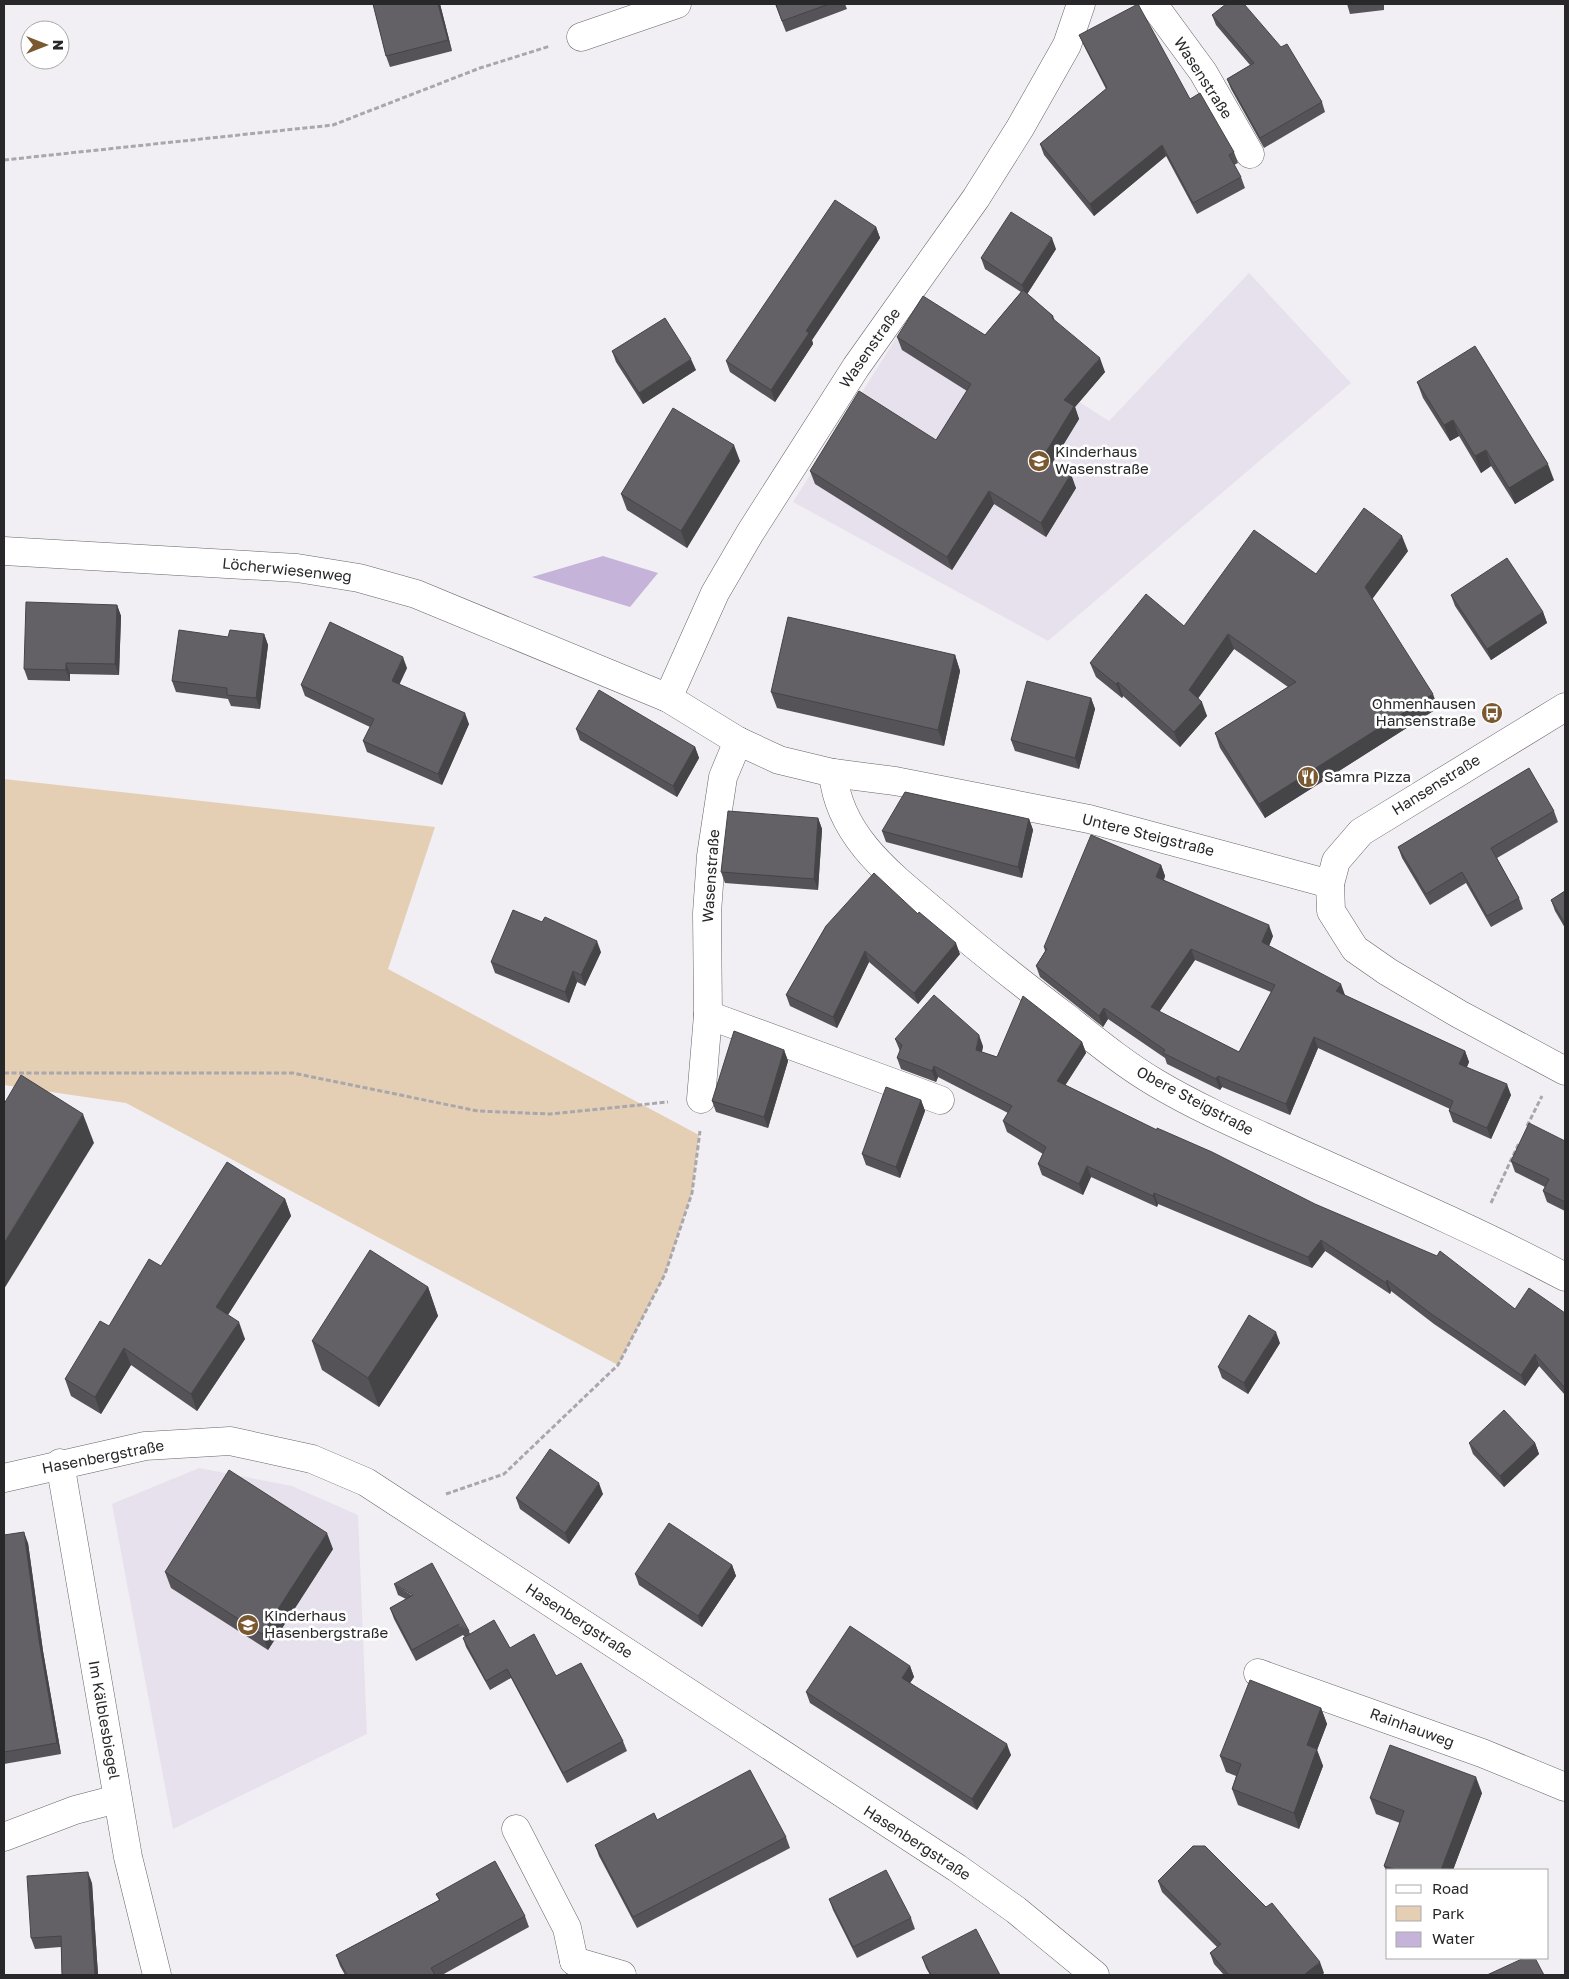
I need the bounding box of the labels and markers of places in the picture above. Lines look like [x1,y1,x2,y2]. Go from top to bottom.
place label: Kinderhaus Wasenstraße [1055,442,1149,477]
school or university icon: Kinderhaus Wasenstraße [1027,449,1051,473]
place label: Ohmenhausen Hansenstraße [1372,694,1476,729]
bus stop icon: Ohmenhausen Hansenstraße [1480,701,1504,725]
restaurant icon: Samra Pizza [1296,765,1320,789]
place label: Samra Pizza [1324,767,1411,785]
place label: Kinderhaus Hasenbergstraße [264,1606,388,1641]
school or university icon: Kinderhaus Hasenbergstraße [236,1613,260,1637]

